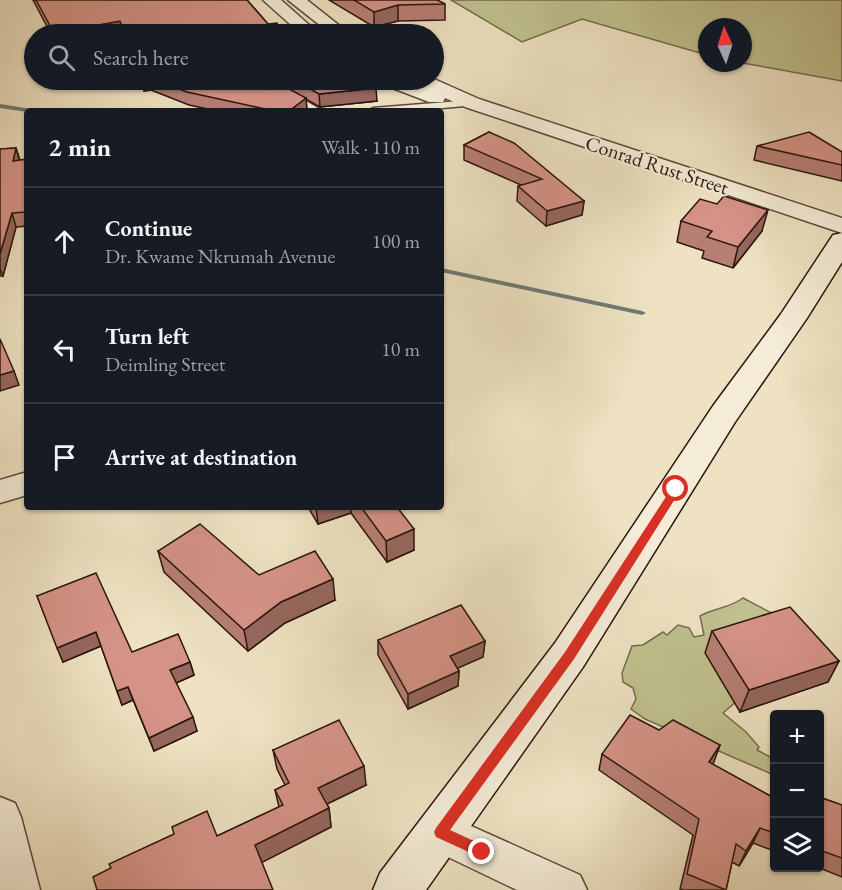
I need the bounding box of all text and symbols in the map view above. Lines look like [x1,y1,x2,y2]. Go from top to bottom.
north arrow [698,18,752,72]
search box [24,24,444,90]
icon: search [45,41,78,74]
text: Search here [93,43,188,72]
text: 2 min [48,130,111,164]
street label: Conrad Rust Street [582,130,733,201]
text: Walk · 110 m [321,134,420,160]
text: Continue [105,214,192,243]
icon: ahead [48,225,81,258]
text: 100 m [372,228,420,254]
text: Dr. Kwame Nkrumah Avenue [105,243,335,269]
text: Turn left [105,322,189,351]
icon: left [48,333,81,366]
text: 10 m [381,336,420,362]
text: Deimling Street [105,351,225,377]
icon: arrive [48,441,81,474]
text: Arrive at destination [105,443,297,472]
route start [662,475,688,501]
map controls [770,710,824,872]
button: + [770,710,824,764]
button: − [770,764,824,818]
button: layers [770,818,824,872]
route end [468,838,494,864]

